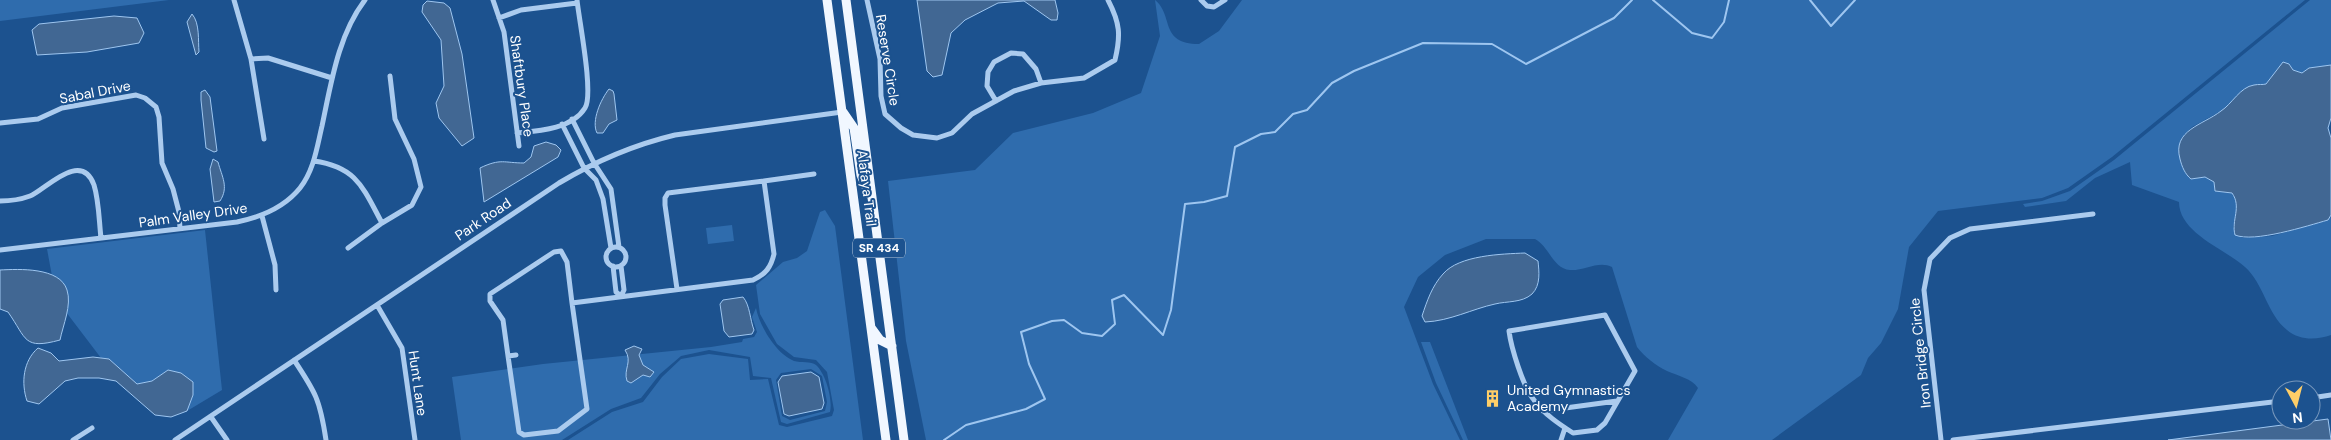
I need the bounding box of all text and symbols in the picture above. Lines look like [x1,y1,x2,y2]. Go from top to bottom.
street label: Reserve Circle [872,13,904,107]
street label: Shaftbury Place [506,34,538,138]
street label: Sabal Drive [58,76,132,108]
street label: Alafaya Trail [853,149,881,227]
street label: Park Road [451,194,515,244]
street label: Palm Valley Drive [138,198,249,232]
road number: SR 434 [853,238,905,258]
street label: Iron Bridge Circle [1905,297,1935,409]
street label: Hunt Lane [405,349,431,417]
north arrow [2271,380,2321,430]
place label: United Gymnastics Academy [1507,381,1630,415]
building icon: United Gymnastics Academy [1483,388,1503,408]
text: N [2291,408,2304,427]

